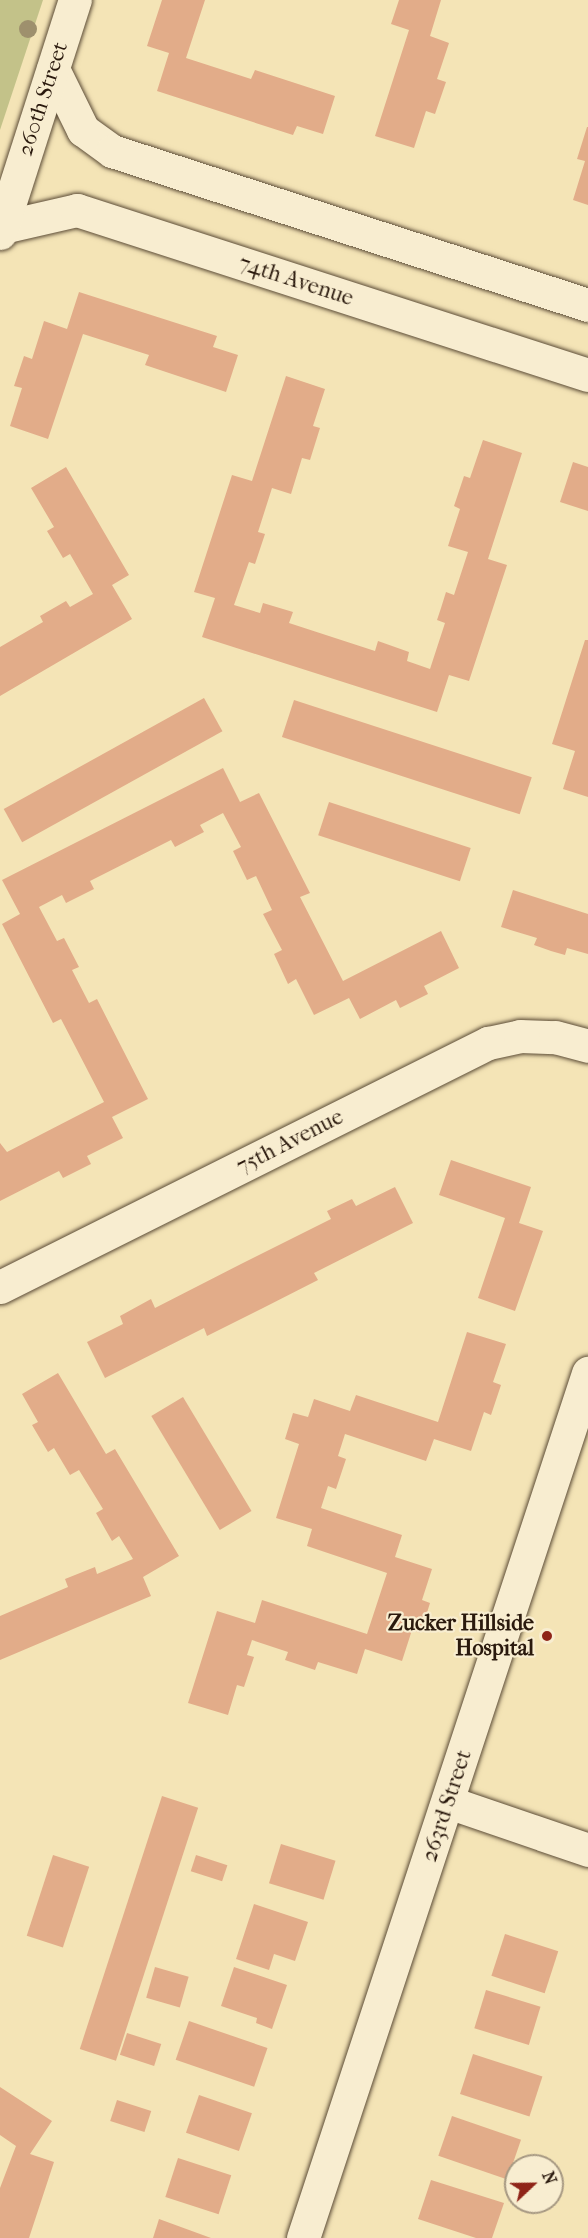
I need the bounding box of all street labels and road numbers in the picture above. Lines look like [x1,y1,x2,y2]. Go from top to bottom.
street label: 260th Street [12,39,74,159]
street label: 74th Avenue [235,250,357,312]
street label: 75th Avenue [232,1104,348,1180]
street label: 263rd Street [417,1747,477,1865]

